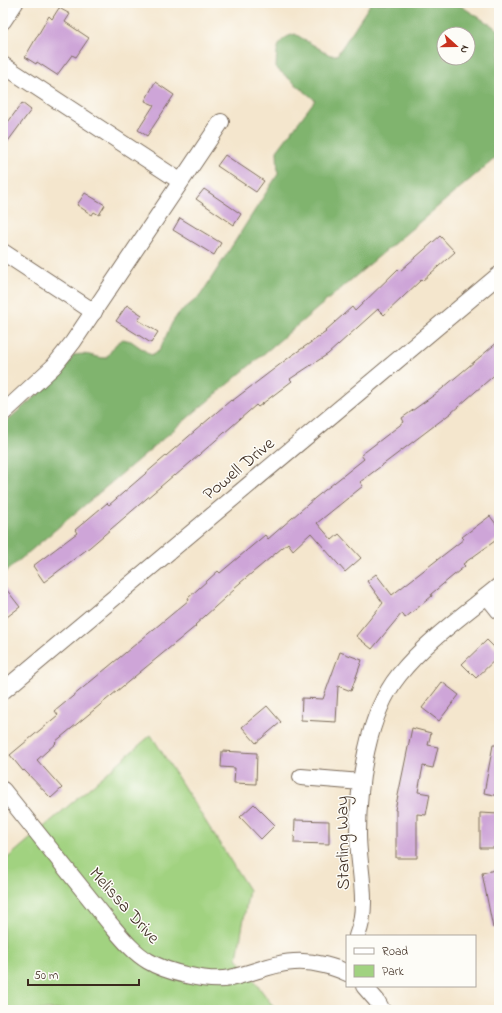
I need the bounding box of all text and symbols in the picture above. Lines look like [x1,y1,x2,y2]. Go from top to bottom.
north arrow [436,26,476,66]
text: N [456,43,473,56]
street label: Powell Drive [198,431,282,507]
street label: Starling Way [330,796,359,890]
street label: Melissa Drive [82,862,166,951]
legend [346,935,476,987]
text: Road [382,943,408,961]
scale bar [28,961,139,987]
text: Park [382,963,404,981]
text: 50 m [34,967,58,985]

